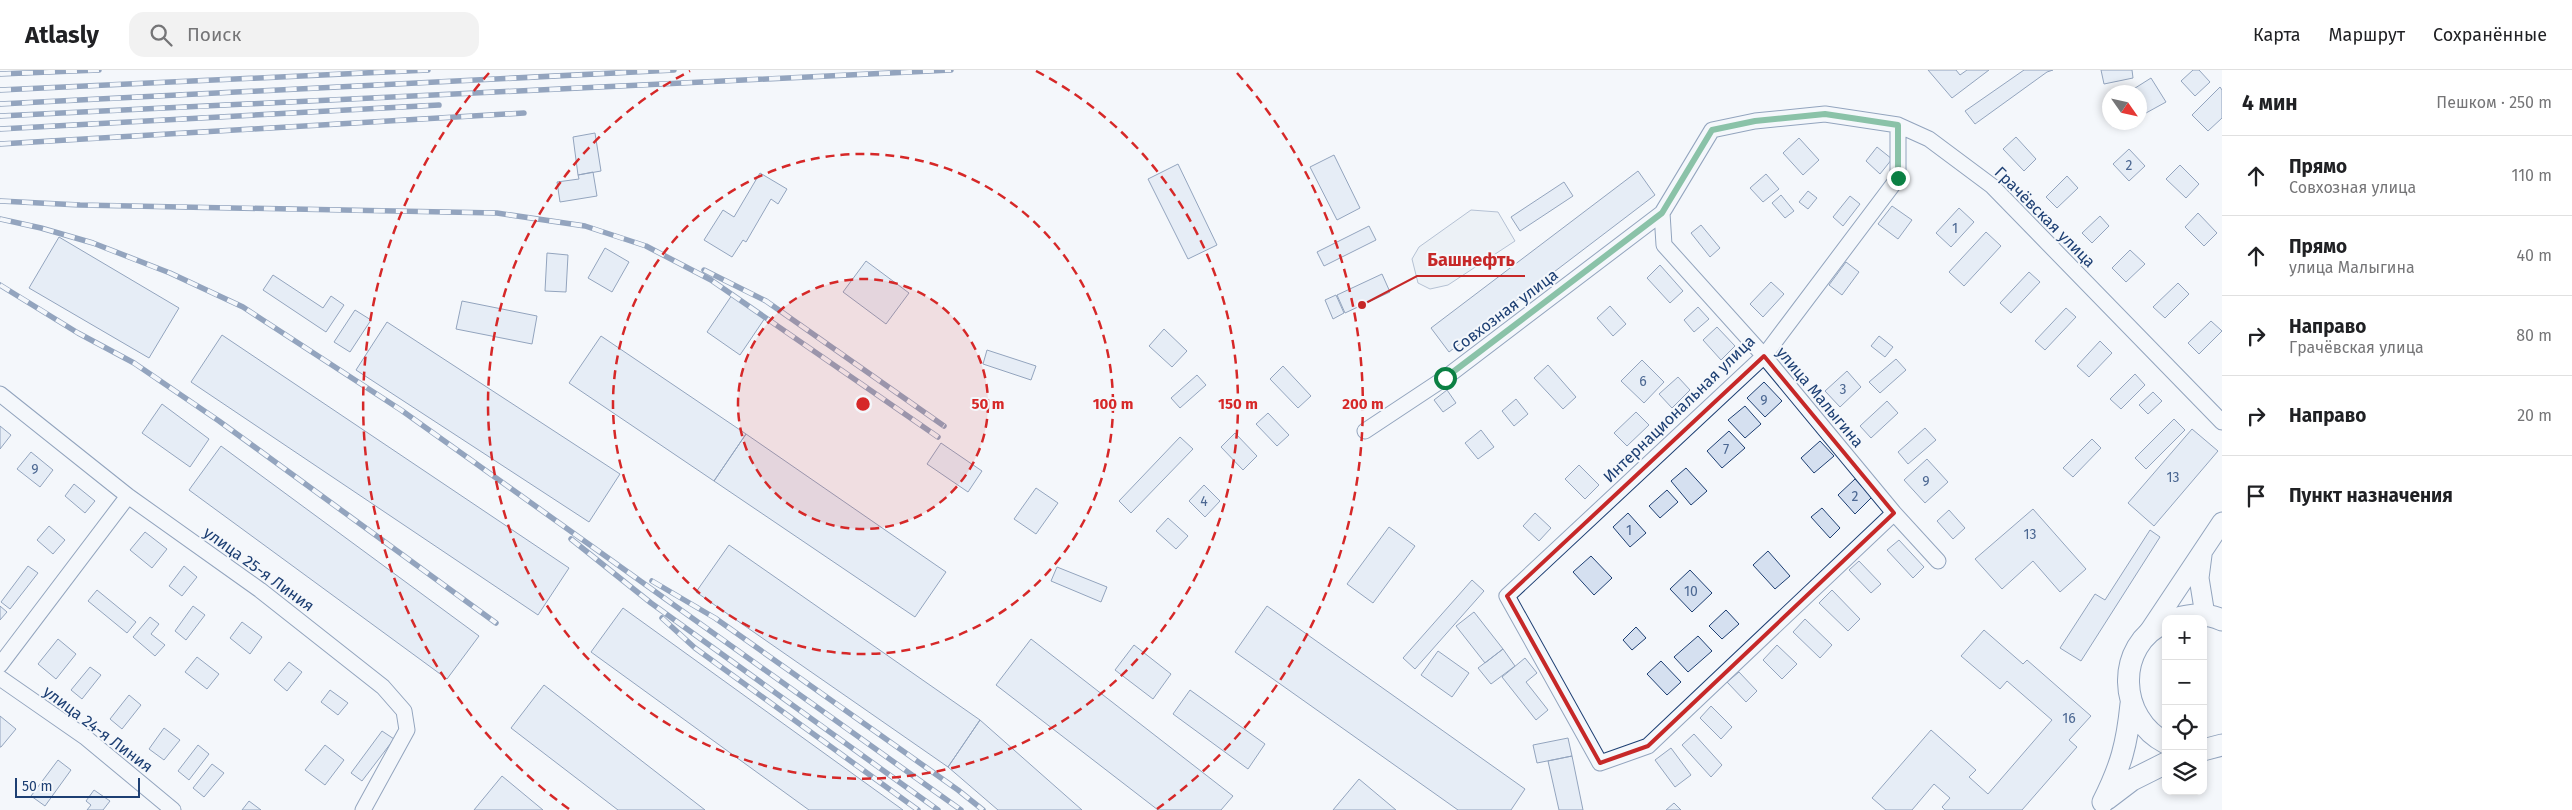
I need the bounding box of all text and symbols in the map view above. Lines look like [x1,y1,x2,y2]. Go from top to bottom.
search box [129,12,479,57]
text: Atlasly [25,21,99,49]
icon: search [147,21,175,49]
text: Поиск [187,23,241,46]
text: Карта [2253,24,2301,46]
text: Маршрут [2329,24,2405,46]
text: Сохранённые [2433,24,2547,46]
north arrow [2102,85,2147,130]
text: 4 мин [2242,90,2298,116]
text: Пешком · 250 m [2436,93,2552,112]
text: Прямо [2289,155,2347,178]
house number: 2 [2126,157,2133,174]
icon: ahead [2242,162,2270,190]
street label: Грачёвская улица [1991,163,2099,271]
text: 110 m [2511,166,2552,185]
route end [1887,167,1910,190]
text: Совхозная улица [2289,178,2416,197]
house number: 1 [1952,220,1958,237]
text: Прямо [2289,235,2347,258]
icon: ahead [2242,242,2270,270]
callout: Башнефть [1417,243,1525,276]
text: 40 m [2517,246,2552,265]
text: Башнефть [1427,249,1515,271]
text: улица Малыгина [2289,258,2415,277]
street label: Совхозная улица [1449,265,1561,357]
text: Направо [2289,315,2366,338]
icon: right [2242,322,2270,350]
text: 80 m [2516,326,2552,345]
street label: Интернациональная улица [1599,332,1759,486]
text: Грачёвская улица [2289,338,2424,357]
street label: улица Малыгина [1772,343,1868,451]
route start [1434,367,1457,390]
house number: 6 [1639,373,1647,390]
house number: 3 [1840,381,1847,398]
house number: 9 [1760,392,1768,409]
centre of rings [854,395,872,413]
text: 50 m [971,395,1005,413]
text: 100 m [1093,395,1133,413]
text: 150 m [1218,395,1258,413]
text: 200 m [1342,395,1384,413]
icon: right [2242,402,2270,430]
text: Направо [2289,404,2366,427]
text: 20 m [2517,406,2552,425]
house number: 7 [1723,441,1729,458]
house number: 9 [31,461,39,478]
house number: 13 [2166,469,2180,486]
house number: 9 [1922,473,1930,490]
icon: arrive [2242,482,2270,510]
text: Пункт назначения [2289,484,2453,507]
house number: 2 [1852,488,1859,505]
house number: 4 [1200,493,1208,510]
street label: улица 25-я Линия [200,522,318,616]
house number: 1 [1626,522,1632,539]
house number: 13 [2023,526,2037,543]
house number: 10 [1684,583,1698,600]
map controls [2162,615,2207,795]
button: + [2162,615,2207,660]
button: − [2162,660,2207,705]
street label: улица 24-я Линия [40,682,156,776]
button: locate [2162,705,2207,750]
house number: 16 [2062,710,2076,727]
button: layers [2162,750,2207,795]
scale bar [15,775,140,798]
text: 50 m [22,778,53,795]

